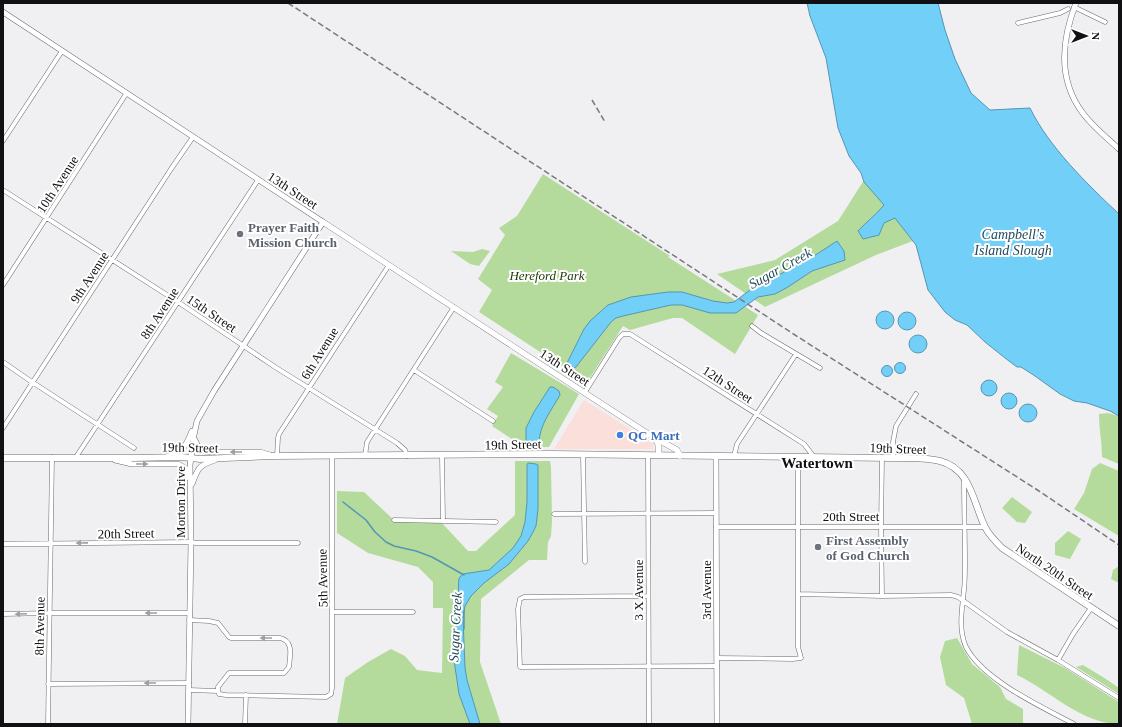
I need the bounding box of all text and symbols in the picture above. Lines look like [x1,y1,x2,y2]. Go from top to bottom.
north arrow [1066,16,1106,56]
text: N [1090,32,1102,40]
street label: 10th Avenue [33,153,82,216]
street label: 13th Street [265,169,321,212]
place label: Prayer Faith Mission Church [248,220,338,250]
water label: Campbell's Island Slough [973,227,1052,258]
marker: Prayer Faith Mission Church [235,229,245,239]
water label: Sugar Creek [746,245,815,292]
street label: 9th Avenue [67,248,112,306]
park label: Hereford Park [508,268,585,283]
street label: 8th Avenue [137,284,182,342]
street label: 15th Street [184,291,240,336]
street label: 6th Avenue [298,324,341,382]
street label: 13th Street [537,346,593,389]
street label: 12th Street [700,363,756,406]
place label: QC Mart [628,428,680,443]
marker: QC Mart [615,430,625,440]
street label: 19th Street [485,436,542,452]
street label: 19th Street [162,440,219,456]
street label: 19th Street [869,440,927,457]
one-way arrow [229,449,242,455]
district label: Watertown [781,455,853,471]
one-way arrow [136,461,149,467]
street label: Morton Drive [173,466,188,538]
street label: 20th Street [823,509,880,524]
street label: 20th Street [98,525,155,541]
place label: First Assembly of God Church [826,533,910,563]
one-way arrow [75,540,88,546]
street label: North 20th Street [1013,540,1097,603]
marker: First Assembly of God Church [813,542,823,552]
street label: 5th Avenue [314,548,331,607]
street label: 3 X Avenue [631,559,646,621]
street label: 3rd Avenue [699,560,714,620]
water label: Sugar Creek [446,591,465,662]
street label: 8th Avenue [31,596,48,655]
one-way arrow [144,610,157,616]
one-way arrow [14,611,27,617]
one-way arrow [259,635,272,641]
one-way arrow [143,680,156,686]

